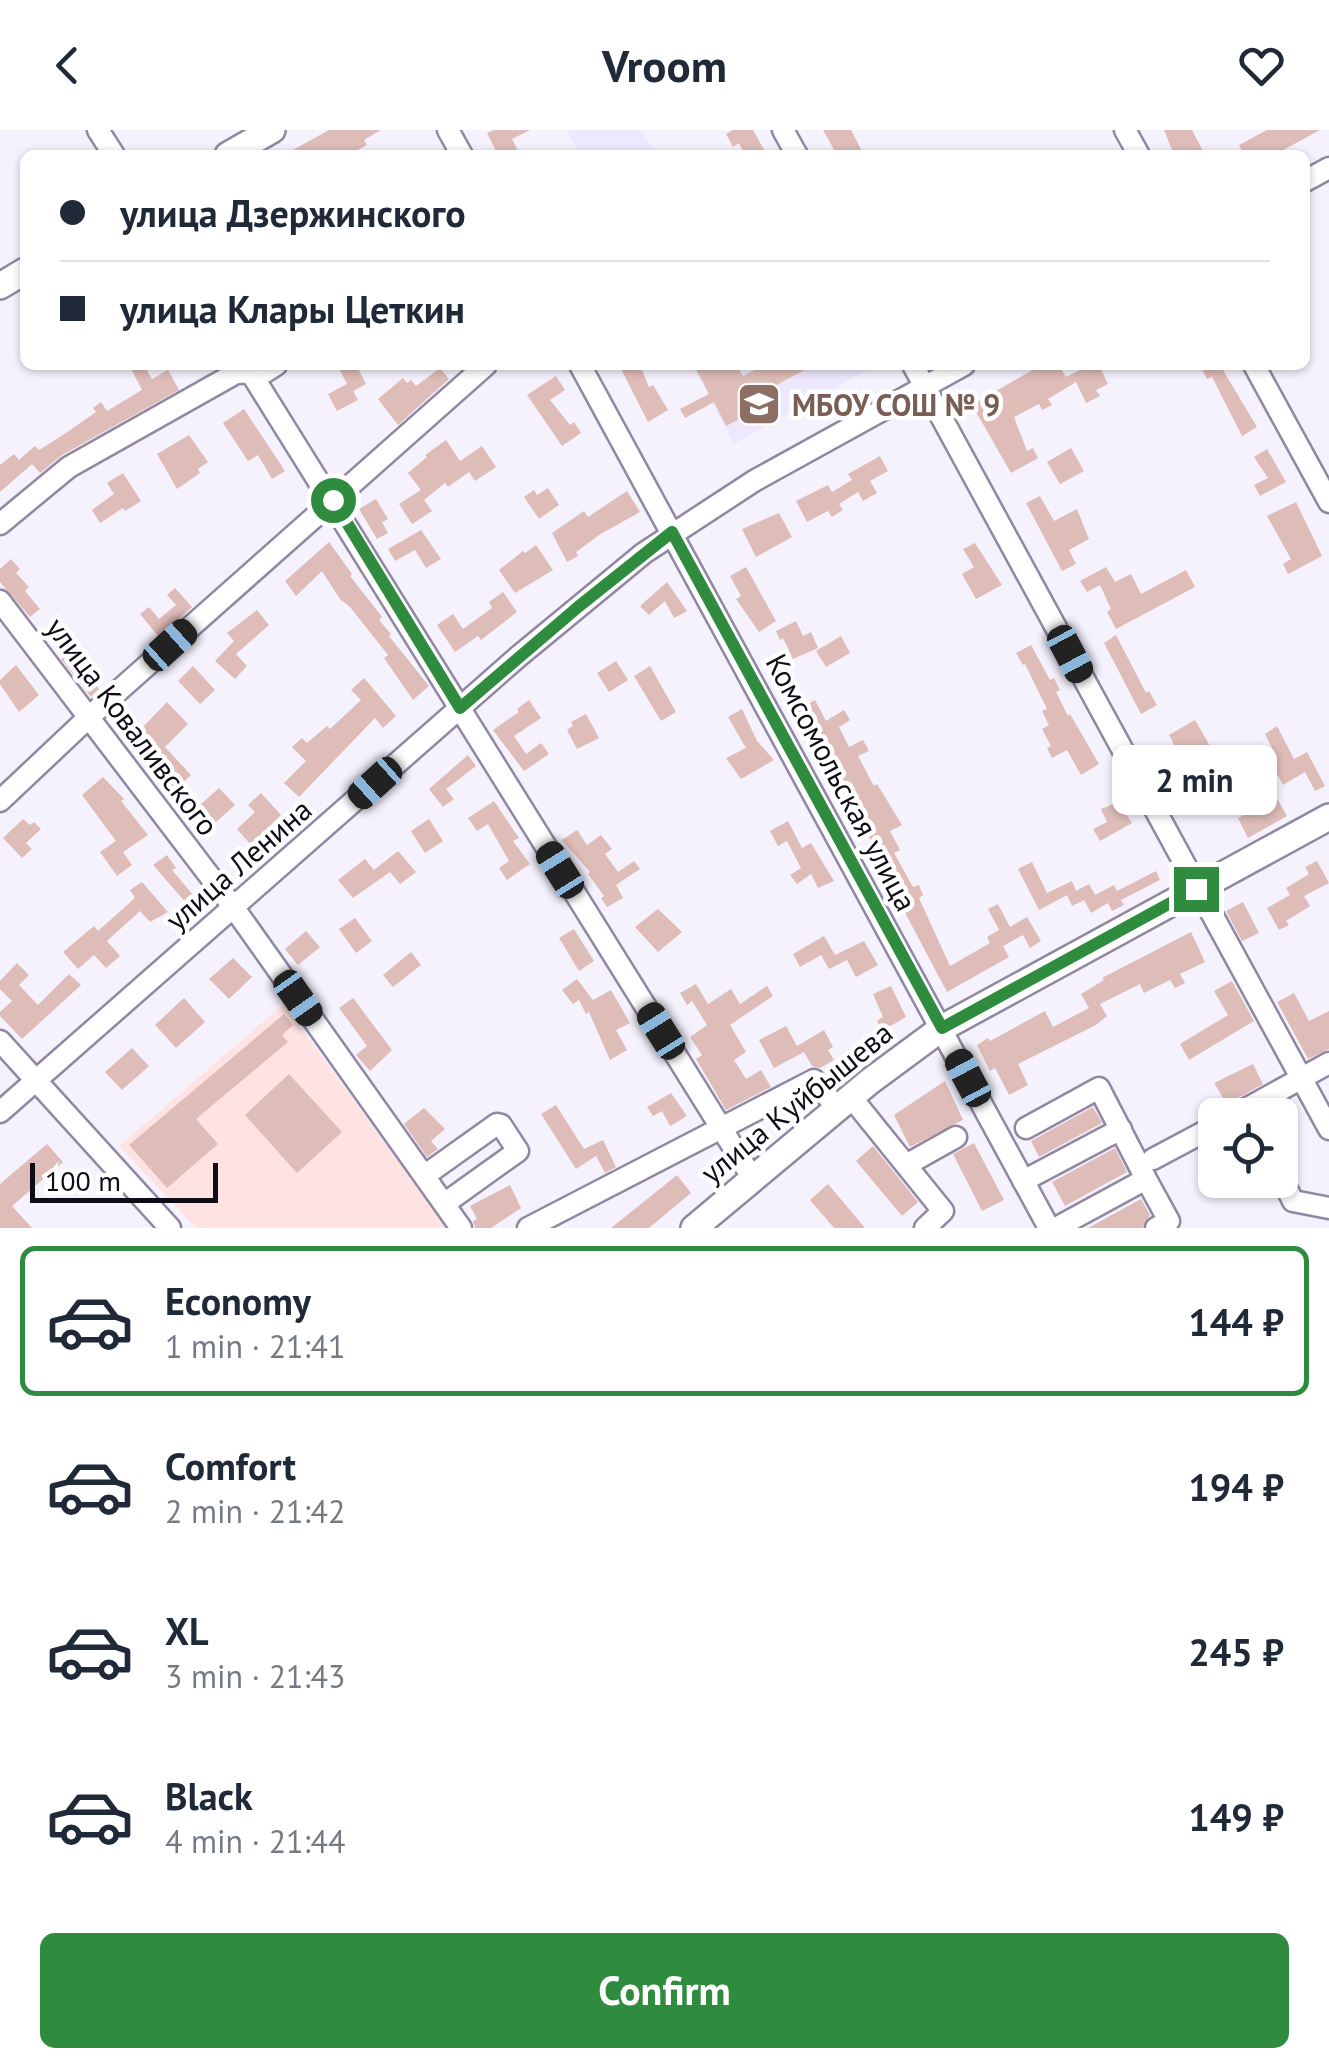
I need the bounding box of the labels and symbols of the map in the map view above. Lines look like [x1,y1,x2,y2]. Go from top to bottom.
school or university icon: МБОУ СОШ № 9 [736,381,782,427]
place label: МБОУ СОШ № 9 [792,385,1000,424]
route start [311,478,356,523]
street label: улица Коваливского [38,609,228,843]
car [138,614,202,676]
car [1043,620,1097,688]
street label: Комсомольская улица [758,647,926,917]
callout: 2 min [1114,744,1278,814]
car [343,752,407,814]
street label: улица Ленина [157,790,319,938]
car [531,837,589,903]
route end [1174,867,1219,912]
car [269,965,327,1031]
car [632,998,690,1064]
street label: улица Куйбышева [692,1013,900,1191]
car [941,1044,995,1112]
scale bar [30,1158,218,1202]

